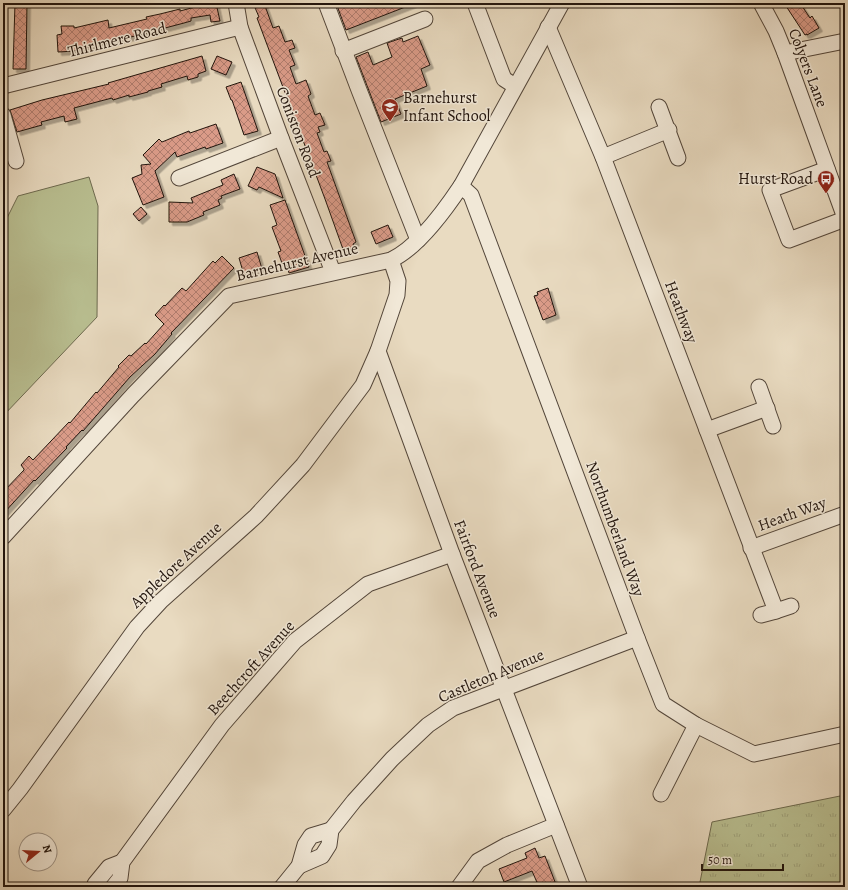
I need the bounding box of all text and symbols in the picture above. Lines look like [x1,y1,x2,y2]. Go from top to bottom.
street label: Thirlmere Road [66,17,169,63]
street label: Colyers Lane [783,25,833,111]
street label: Coniston Road [271,83,326,181]
place label: Barnehurst Infant School [403,87,491,127]
school or university icon: Barnehurst Infant School [380,97,400,122]
place label: Hurst Road [738,168,813,190]
bus stop icon: Hurst Road [816,169,836,194]
street label: Barnehurst Avenue [234,237,360,287]
street label: Heathway [659,278,703,347]
street label: Northumberland Way [580,458,650,600]
street label: Heath Way [755,491,830,537]
street label: Appledore Avenue [125,517,226,614]
street label: Fairford Avenue [448,517,506,621]
street label: Beechcroft Avenue [202,616,300,720]
street label: Castleton Avenue [435,644,547,708]
north arrow [18,832,58,872]
text: N [39,843,55,855]
scale bar [702,846,783,872]
text: 50 m [708,852,732,868]

